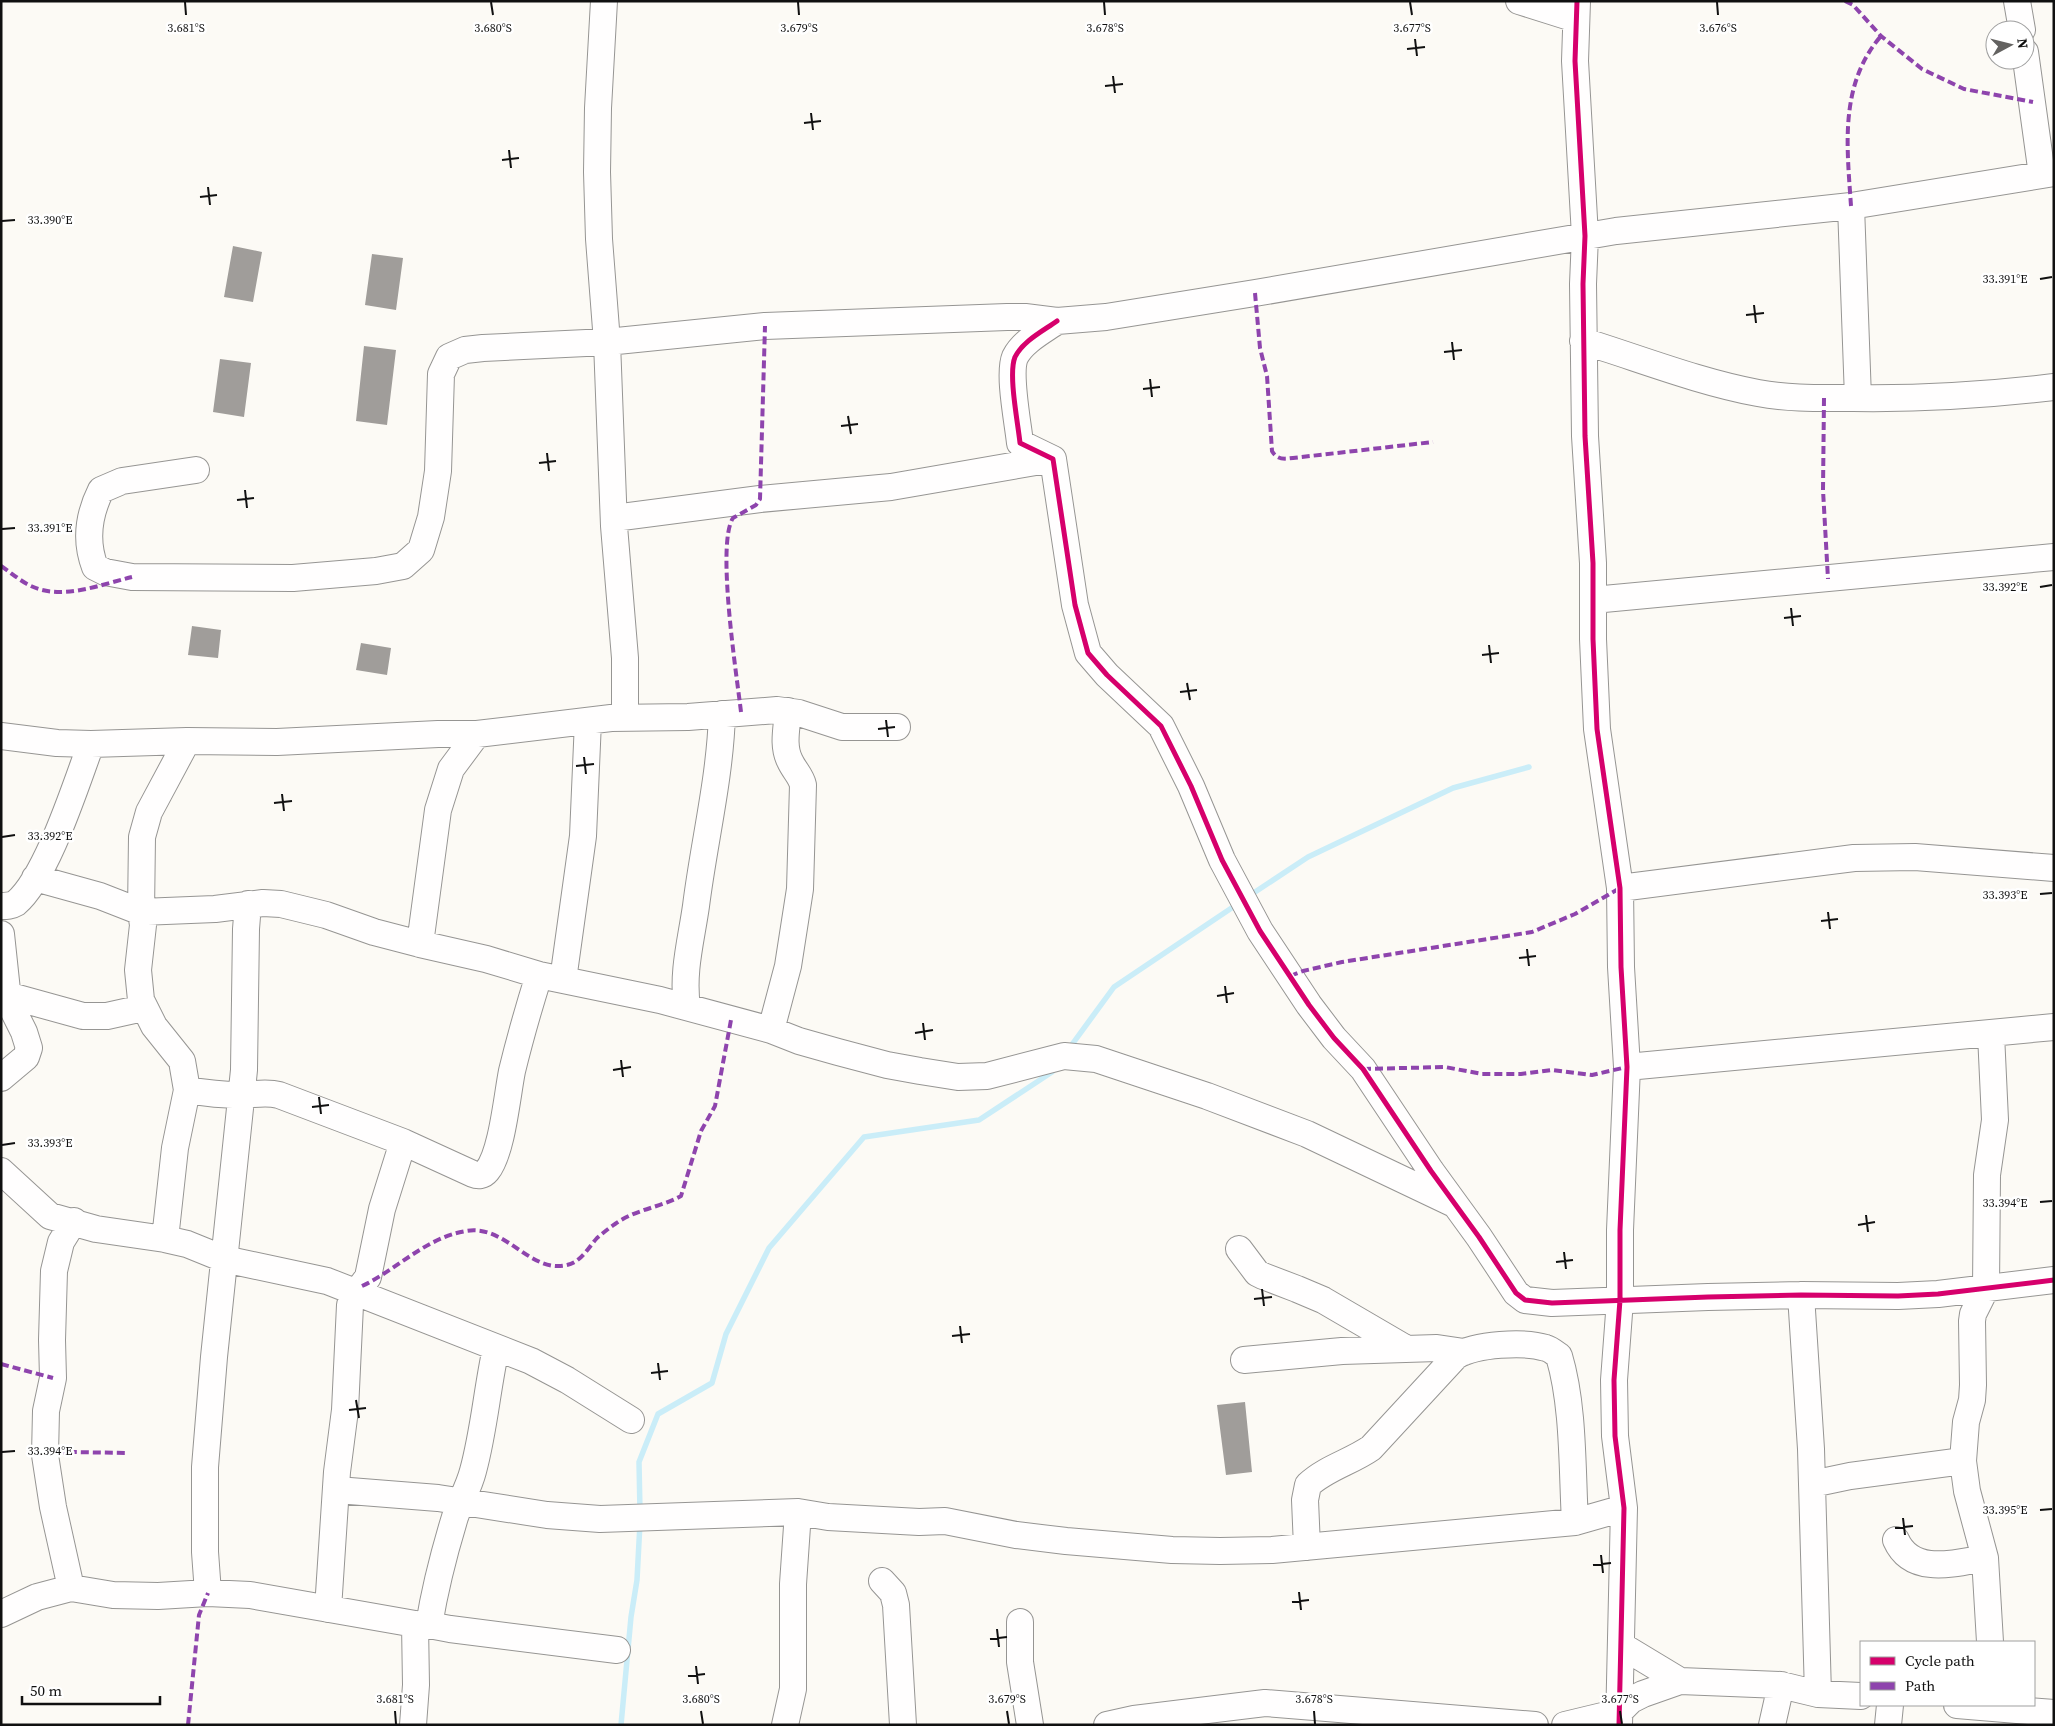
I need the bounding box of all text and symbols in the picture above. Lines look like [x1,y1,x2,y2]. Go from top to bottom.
text: 3.681°S [167,20,205,36]
text: 3.680°S [474,20,512,36]
text: 3.679°S [780,20,818,36]
text: 3.678°S [1086,20,1124,36]
text: 3.677°S [1393,20,1431,36]
text: 3.676°S [1699,20,1737,36]
north arrow [1985,20,2035,70]
text: N [2012,37,2033,50]
text: 33.390°E [28,212,72,228]
text: 33.391°E [1983,271,2027,287]
text: 33.391°E [28,520,72,536]
text: 33.392°E [1983,579,2027,595]
text: 33.392°E [28,828,72,844]
text: 33.393°E [1983,887,2027,903]
text: 33.393°E [28,1135,72,1151]
text: 33.394°E [1983,1195,2027,1211]
text: 33.394°E [28,1443,72,1459]
text: 33.395°E [1983,1502,2027,1518]
legend [1860,1641,2035,1706]
text: Cycle path [1905,1650,1975,1671]
scale bar [22,1674,160,1706]
text: Path [1905,1675,1935,1696]
text: 50 m [30,1680,62,1701]
text: 3.681°S [376,1691,414,1707]
text: 3.680°S [682,1691,720,1707]
text: 3.679°S [988,1691,1026,1707]
text: 3.678°S [1295,1691,1333,1707]
text: 3.677°S [1601,1691,1639,1707]

